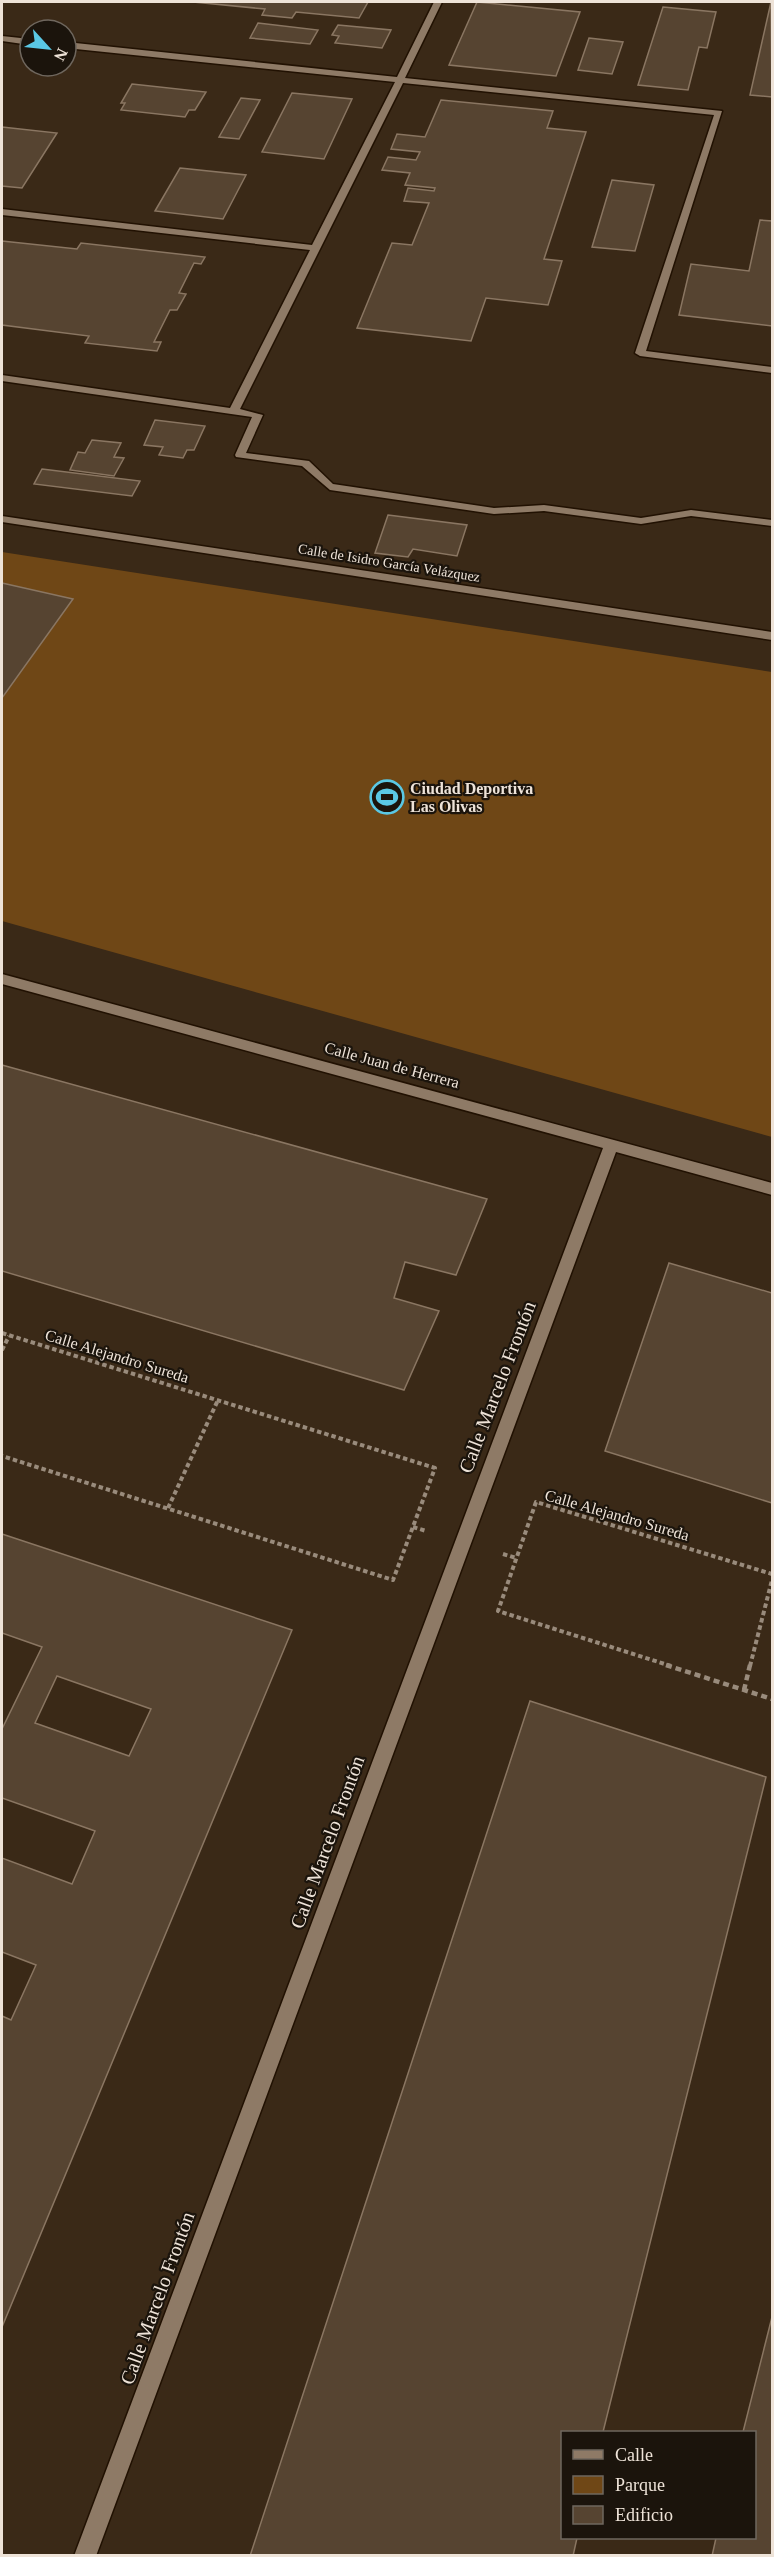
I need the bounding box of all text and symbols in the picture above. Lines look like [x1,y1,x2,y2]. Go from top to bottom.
north arrow [18,18,78,78]
text: N [51,46,71,64]
street label: Calle de Isidro García Velázquez [297,541,481,585]
sports icon: Ciudad Deportiva Las Olivas [369,779,405,815]
place label: Ciudad Deportiva Las Olivas [410,780,533,815]
street label: Calle Juan de Herrera [323,1039,461,1091]
street label: Calle Marcelo Frontón [454,1298,540,1476]
street label: Calle Alejandro Sureda [43,1326,191,1387]
street label: Calle Alejandro Sureda [543,1486,691,1545]
street label: Calle Marcelo Frontón [286,1753,368,1931]
street label: Calle Marcelo Frontón [116,2209,198,2387]
legend [561,2431,756,2539]
text: Calle [615,2445,653,2465]
text: Parque [615,2475,665,2495]
text: Edificio [615,2505,673,2525]

